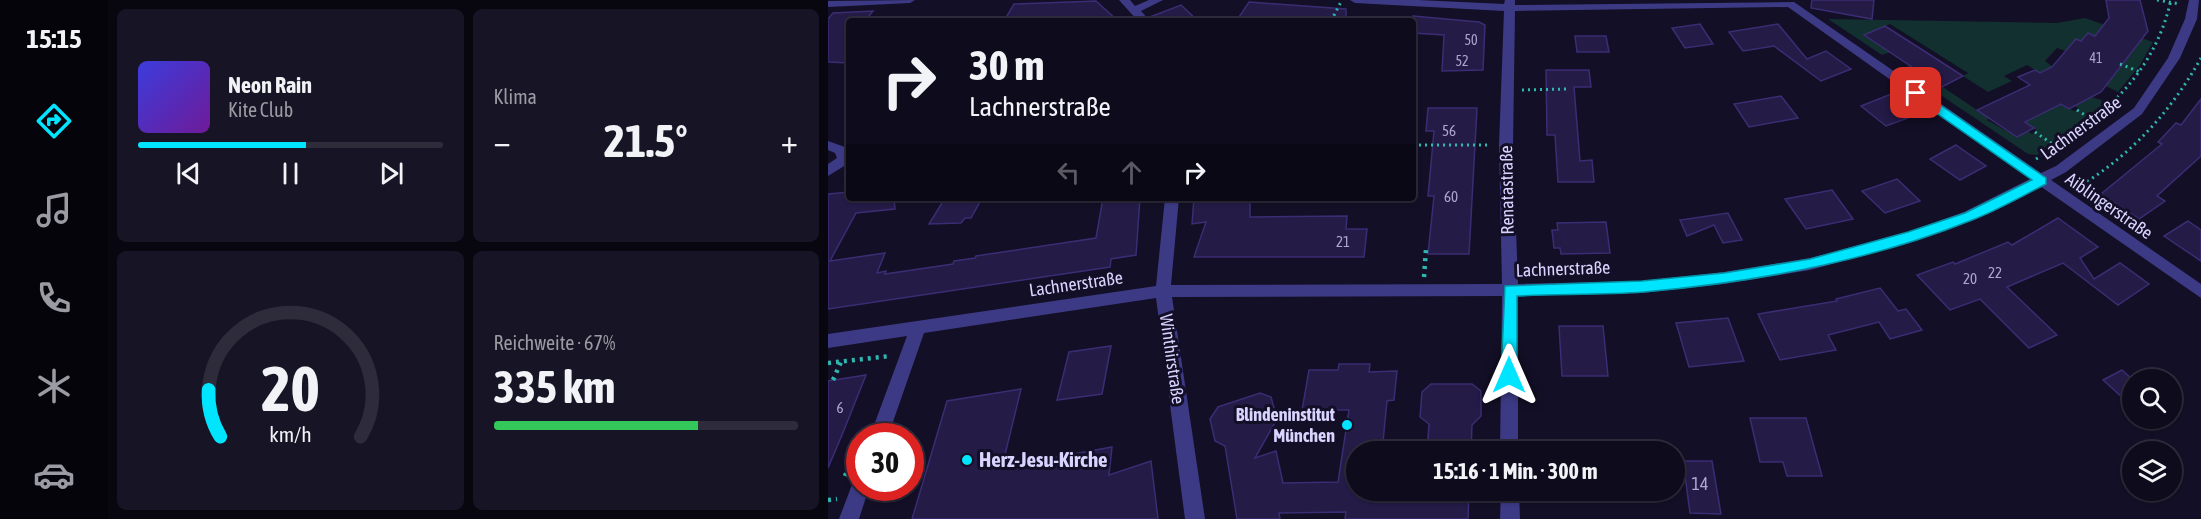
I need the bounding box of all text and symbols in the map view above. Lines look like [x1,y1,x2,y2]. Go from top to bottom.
text: 15:15 [26,23,82,54]
house number: 50 [1464,32,1478,48]
text: 30 m [969,41,1044,89]
icon: right [870,42,948,120]
house number: 41 [2089,50,2103,66]
house number: 52 [1455,53,1469,69]
pin [1890,67,1941,118]
text: Neon Rain [228,72,312,98]
icon: arrive [1899,76,1932,109]
text: Klima [494,85,537,108]
text: Lachnerstraße [969,91,1111,122]
street label: Lachnerstraße [2036,91,2125,164]
text: Kite Club [228,98,293,121]
icon: directions [33,100,75,142]
text: 21.5° [604,115,688,167]
text: − [494,122,511,160]
text: + [781,122,798,160]
house number: 56 [1442,122,1456,139]
street label: Renatastraße [1495,145,1518,235]
icon: left [1052,156,1085,189]
icon: ahead [1115,156,1148,189]
icon: right [1178,156,1211,189]
icon: previous [172,157,205,190]
icon: pause [274,157,307,190]
icon: next [375,157,408,190]
street label: Aiblingerstraße [2062,168,2157,243]
house number: 60 [1444,188,1458,205]
icon: music [33,189,75,231]
house number: 21 [1336,233,1350,250]
street label: Lachnerstraße [1515,256,1611,281]
house number: 22 [1988,264,2002,281]
street label: Lachnerstraße [1028,267,1124,300]
house number: 20 [1963,270,1977,287]
icon: phone [33,277,75,319]
street label: Winthirstraße [1156,313,1189,405]
text: Reichweite · 67% [494,331,615,354]
position arrow [1477,343,1541,407]
text: 20 [261,353,320,424]
text: 335 km [494,361,615,413]
icon: climate [33,365,75,407]
map controls [2122,369,2182,501]
button: search [2122,369,2182,429]
house number: 6 [836,399,844,416]
place label: Blindeninstitut München [1236,404,1336,446]
marker: Blindeninstitut München [1340,418,1354,432]
text: km/h [269,423,312,448]
speed limit sign: 30 [846,423,924,501]
button: layers [2122,441,2182,501]
place label: Herz-Jesu-Kirche [979,447,1108,471]
marker: Herz-Jesu-Kirche [960,453,974,467]
icon: car [33,454,75,496]
text: 15:16 · 1 Min. · 300 m [1433,458,1598,484]
house number: 14 [1692,473,1708,494]

